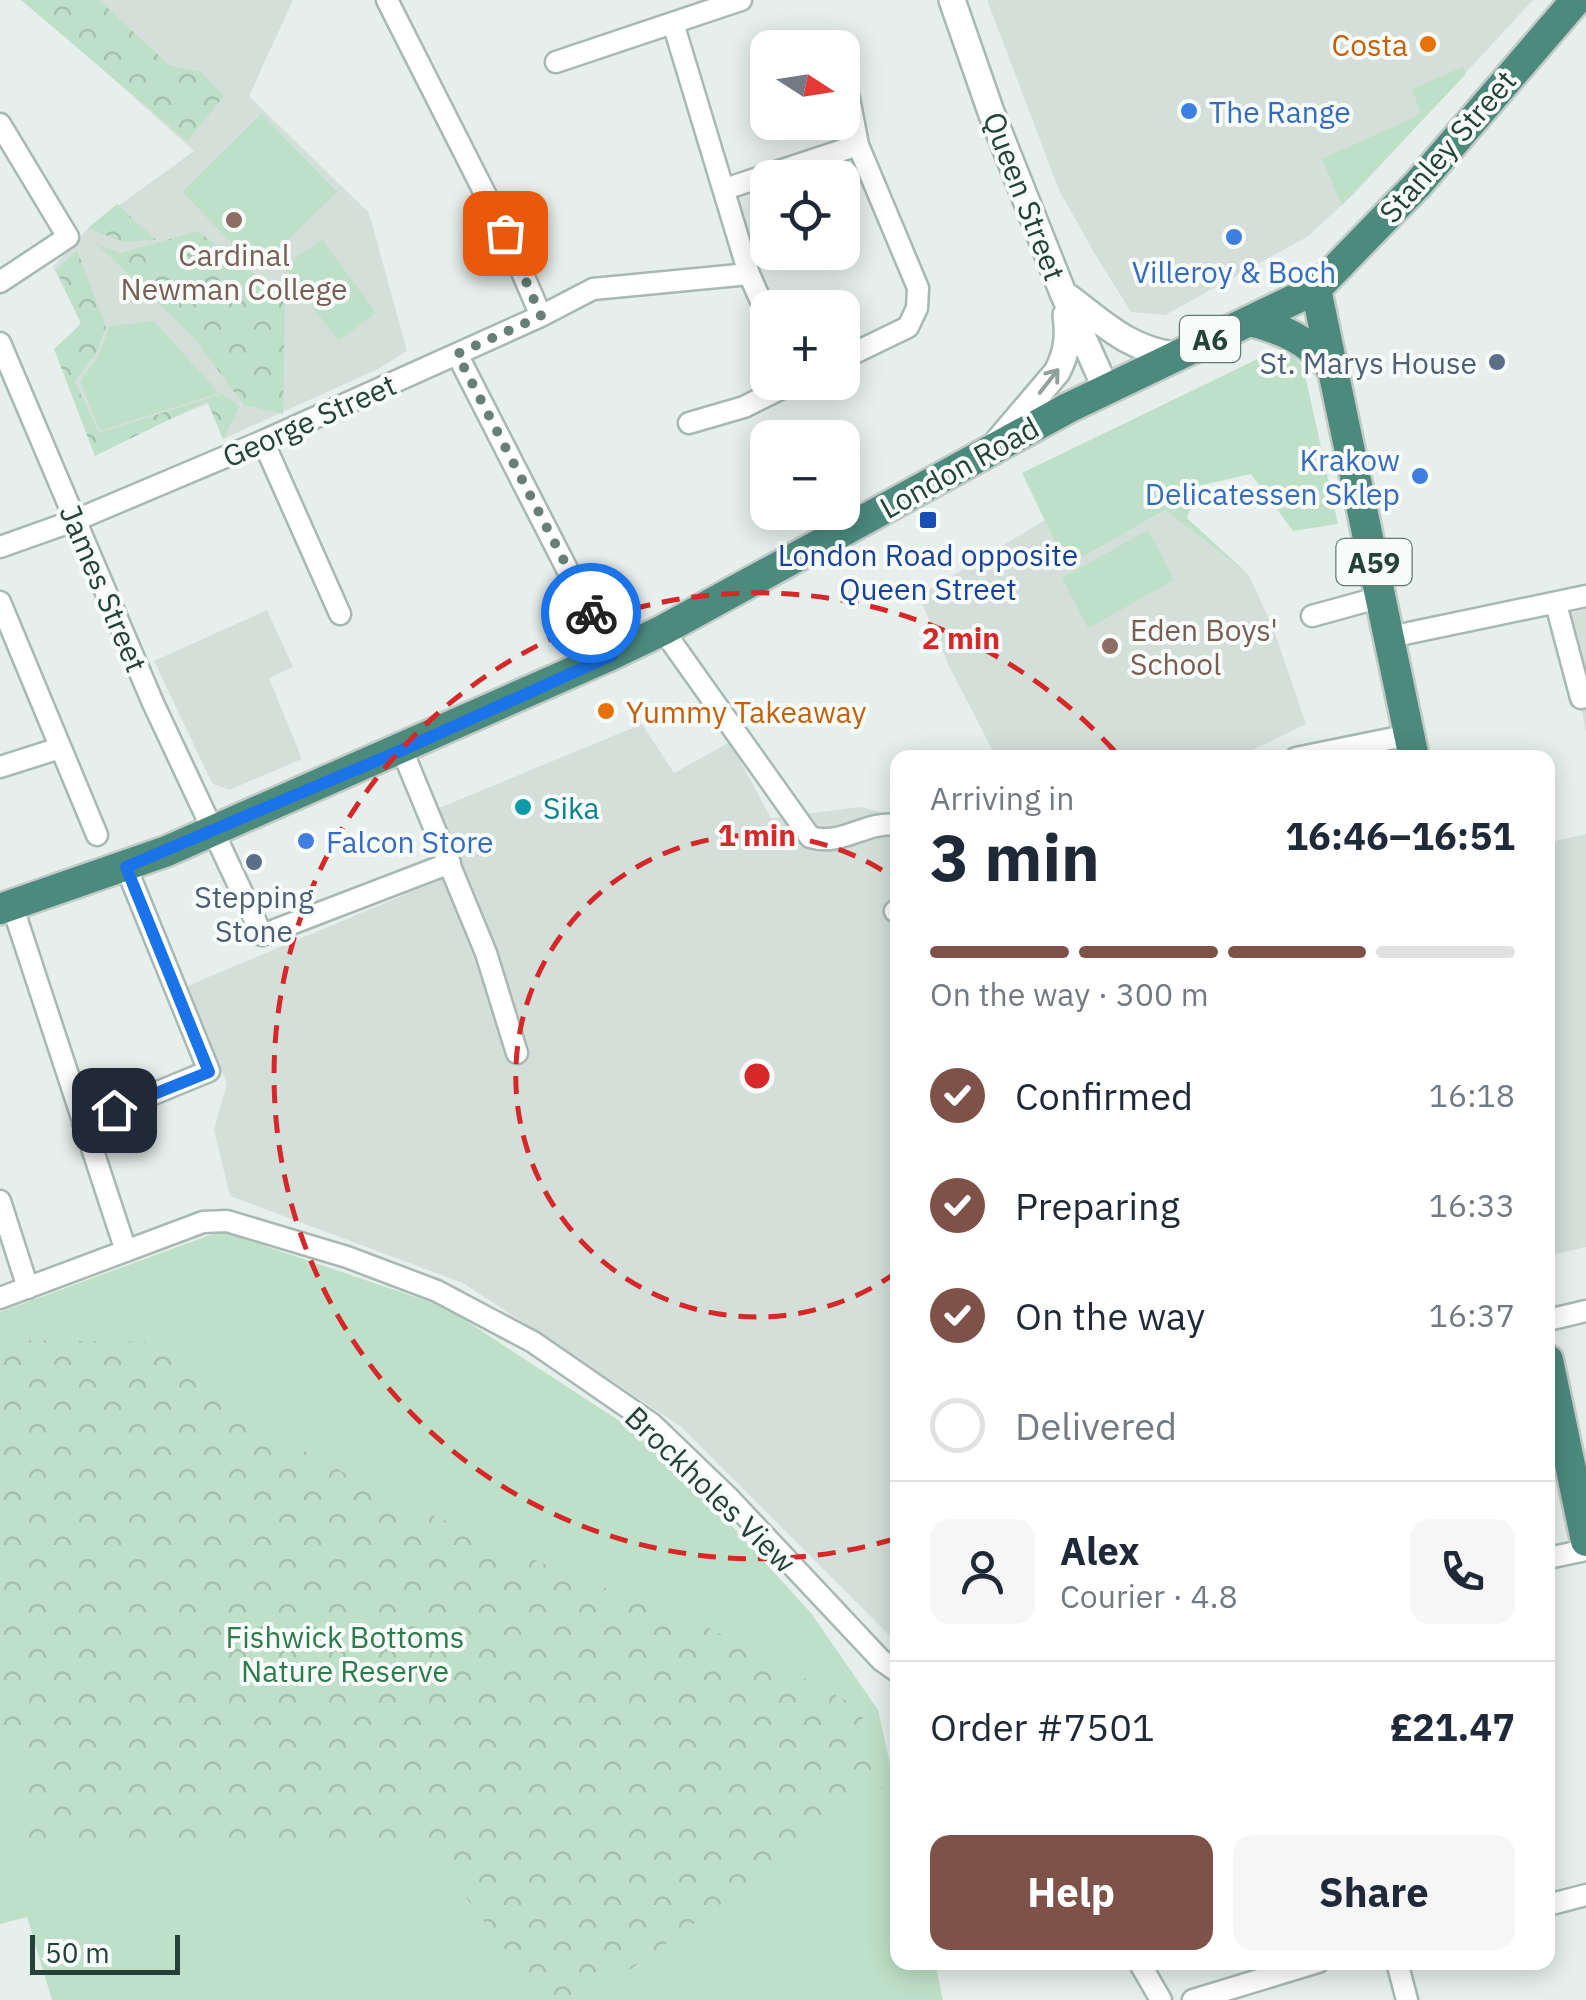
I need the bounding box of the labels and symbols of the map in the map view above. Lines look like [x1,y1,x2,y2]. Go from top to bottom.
place label: Costa [1332,25,1408,64]
north arrow [750,30,860,140]
marker: Costa [1417,33,1439,55]
street label: Stanley Street [1370,62,1524,230]
place label: The Range [1209,92,1351,131]
marker: The Range [1178,100,1200,122]
street label: Queen Street [975,106,1075,286]
pin [463,191,548,276]
marker: Cardinal Newman College [223,209,245,231]
marker: Villeroy & Boch [1223,226,1245,248]
place label: Cardinal Newman College [120,235,348,308]
place label: Villeroy & Boch [1132,252,1336,291]
road number: A6 [1180,316,1240,362]
place label: St. Marys House [1259,343,1477,382]
marker: St. Marys House [1486,351,1508,373]
street label: George Street [216,364,402,476]
one-way arrow [1038,368,1059,395]
street label: London Road [873,407,1045,527]
place label: Krakow Delicatessen Sklep [1145,440,1400,513]
marker: Krakow Delicatessen Sklep [1409,465,1431,487]
street label: James Street [51,498,157,678]
marker: London Road opposite Queen Street [917,509,939,531]
place label: London Road opposite Queen Street [778,535,1078,608]
road number: A59 [1336,539,1412,585]
courier [541,563,641,663]
place label: Eden Boys' School [1130,610,1278,683]
text: 2 min [922,618,1000,657]
marker: Eden Boys' School [1099,635,1121,657]
place label: Yummy Takeaway [626,692,867,731]
marker: Yummy Takeaway [595,700,617,722]
place label: Sika [543,788,600,827]
marker: Sika [512,796,534,818]
text: 1 min [718,815,796,854]
place label: Falcon Store [326,822,494,861]
marker: Falcon Store [295,830,317,852]
marker: Stepping Stone [243,851,265,873]
place label: Stepping Stone [194,877,314,950]
centre of rings [739,1058,775,1094]
pin [72,1068,157,1153]
street label: Brockholes View [617,1397,805,1581]
park label: Fishwick Bottoms Nature Reserve [226,1617,464,1690]
scale bar [30,1930,180,1974]

